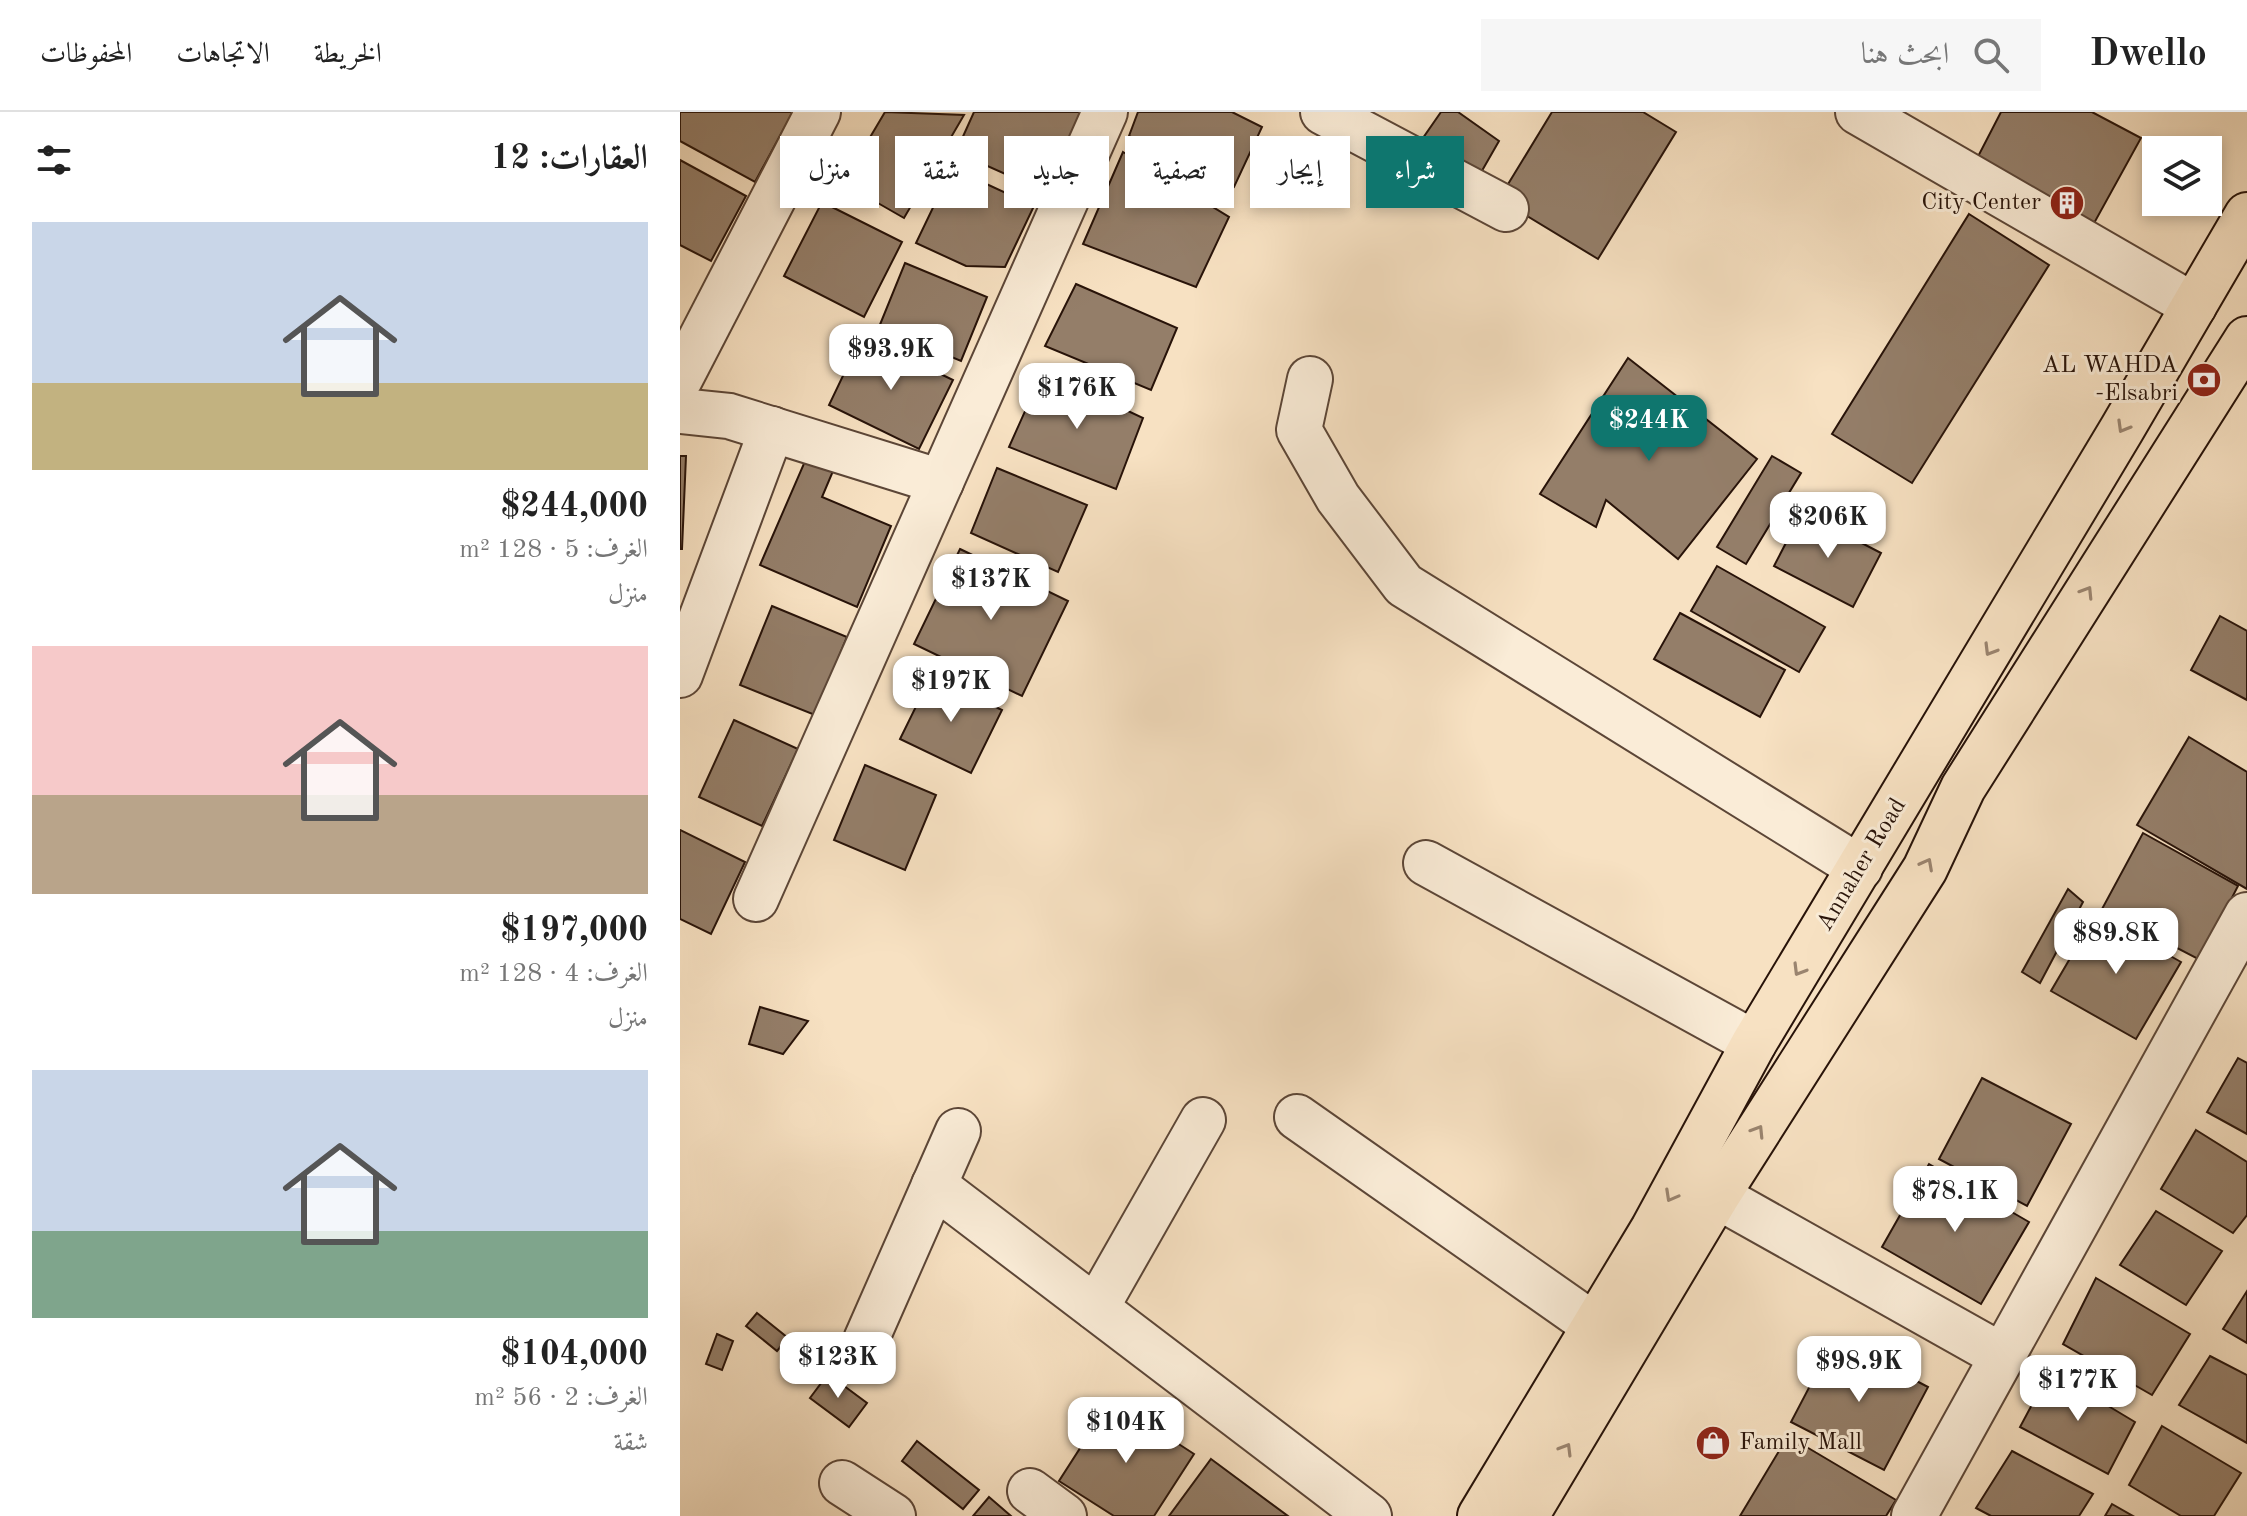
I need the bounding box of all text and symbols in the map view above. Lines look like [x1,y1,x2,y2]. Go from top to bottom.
search box [1481,19,2041,91]
icon: search [1969,33,2013,77]
text: Dwello [2089,36,2207,74]
text: ابحث هنا [1861,40,1949,70]
text: المحفوظات [40,41,132,69]
text: الاتجاهات [176,41,270,69]
text: الخريطة [314,41,382,69]
chip: منزل [780,136,879,208]
chip: شقة [895,136,988,208]
chip: جديد [1004,136,1109,208]
chip: تصفية [1125,136,1234,208]
chip: إيجار [1250,136,1350,208]
chip: شراء [1366,136,1464,208]
map controls [2142,136,2222,216]
button: layers [2142,136,2222,216]
icon: filters [32,138,76,182]
text: العقارات: 12 [491,142,648,176]
building icon: City Center [2048,184,2086,222]
place label: City Center [1921,191,2041,215]
icon: home [268,274,412,418]
pin: $93.9K [826,324,956,392]
text: $93.9K [847,337,935,363]
place label: AL WAHDA -Elsabri [2042,354,2178,406]
bank icon: AL WAHDA -Elsabri [2185,361,2223,399]
pin: $176K [1021,363,1133,431]
text: $176K [1037,376,1117,402]
pin: $244K [1593,395,1705,463]
text: $244K [1609,408,1689,434]
one-way arrow [2118,418,2133,433]
text: $244,000 [500,490,648,524]
pin: $206K [1772,492,1884,560]
text: $206K [1788,505,1868,531]
text: الغرف: 5 · 128 m² [459,537,648,563]
pin: $137K [935,554,1047,622]
text: $137K [951,567,1031,593]
text: منزل [608,582,648,608]
one-way arrow [2078,586,2093,601]
one-way arrow [1984,642,2000,656]
pin: $197K [895,656,1007,724]
text: $197K [911,669,991,695]
icon: home [268,698,412,842]
street label: Annaher Road [1813,794,1911,936]
one-way arrow [1917,857,1932,872]
pin: $89.8K [2051,908,2181,976]
text: $197,000 [500,914,648,948]
text: $89.8K [2072,921,2160,947]
text: الغرف: 4 · 128 m² [459,961,648,987]
one-way arrow [1793,961,1809,976]
text: منزل [608,1006,648,1032]
icon: home [268,1122,412,1266]
one-way arrow [1748,1125,1763,1140]
pin: $78.1K [1890,1166,2020,1234]
text: $78.1K [1911,1179,1999,1205]
one-way arrow [1665,1187,1680,1202]
pin: $123K [782,1332,894,1400]
pin: $98.9K [1794,1336,1924,1404]
text: $104,000 [500,1338,648,1372]
text: $123K [798,1345,878,1371]
text: $98.9K [1815,1349,1903,1375]
pin: $177K [2022,1355,2134,1423]
text: $177K [2038,1368,2118,1394]
text: الغرف: 2 · 56 m² [474,1385,648,1411]
pin: $104K [1070,1397,1182,1465]
text: $104K [1086,1410,1166,1436]
shop icon: Family Mall [1694,1424,1732,1462]
text: شقة [614,1430,648,1456]
place label: Family Mall [1739,1431,1862,1455]
one-way arrow [1556,1443,1571,1458]

